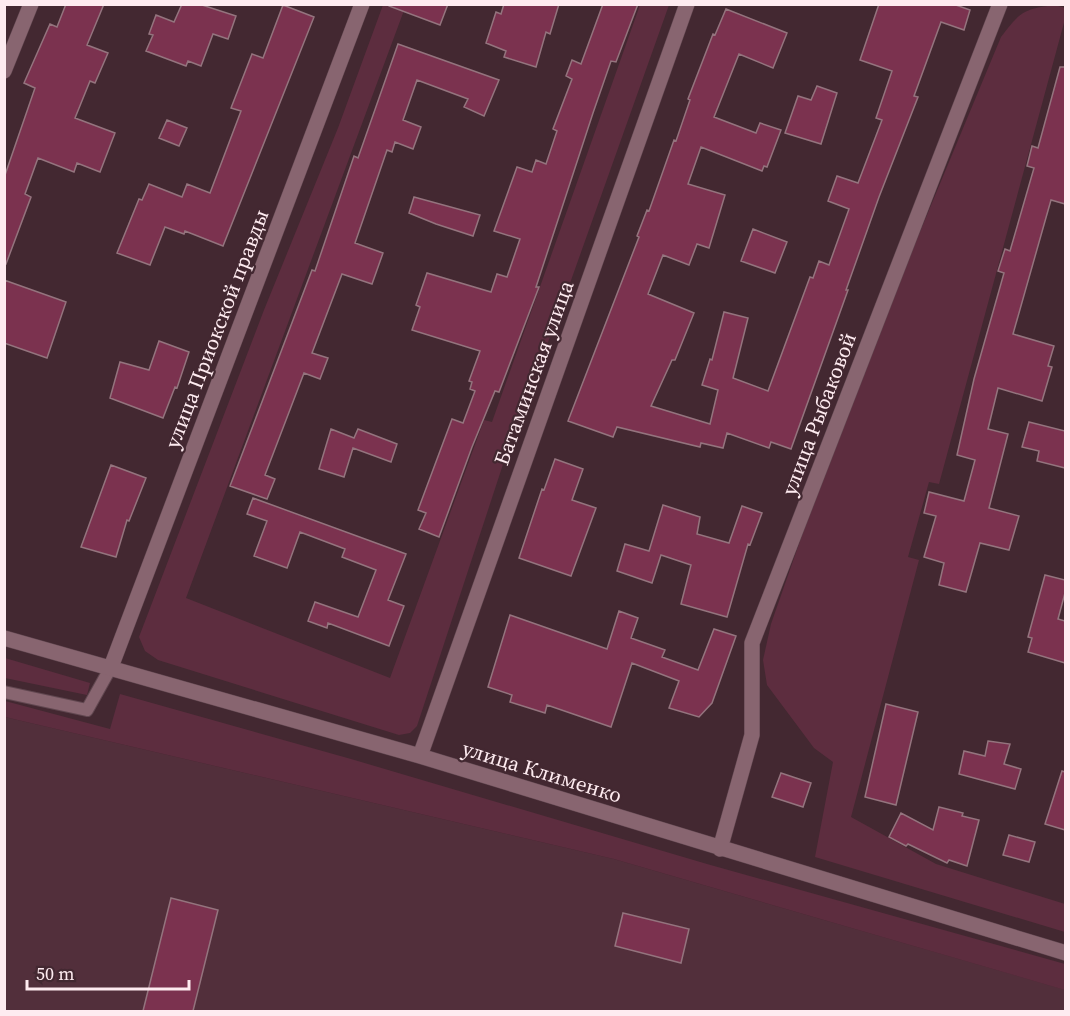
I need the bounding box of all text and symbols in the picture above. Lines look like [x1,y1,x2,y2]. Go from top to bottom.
street label: улица Приокской правды [158,205,276,452]
street label: Батаминская улица [487,276,581,469]
street label: улица Рыбаковой [774,328,863,499]
street label: улица Клименко [459,733,626,810]
scale bar [27,953,189,991]
text: 50 m [36,961,74,986]

